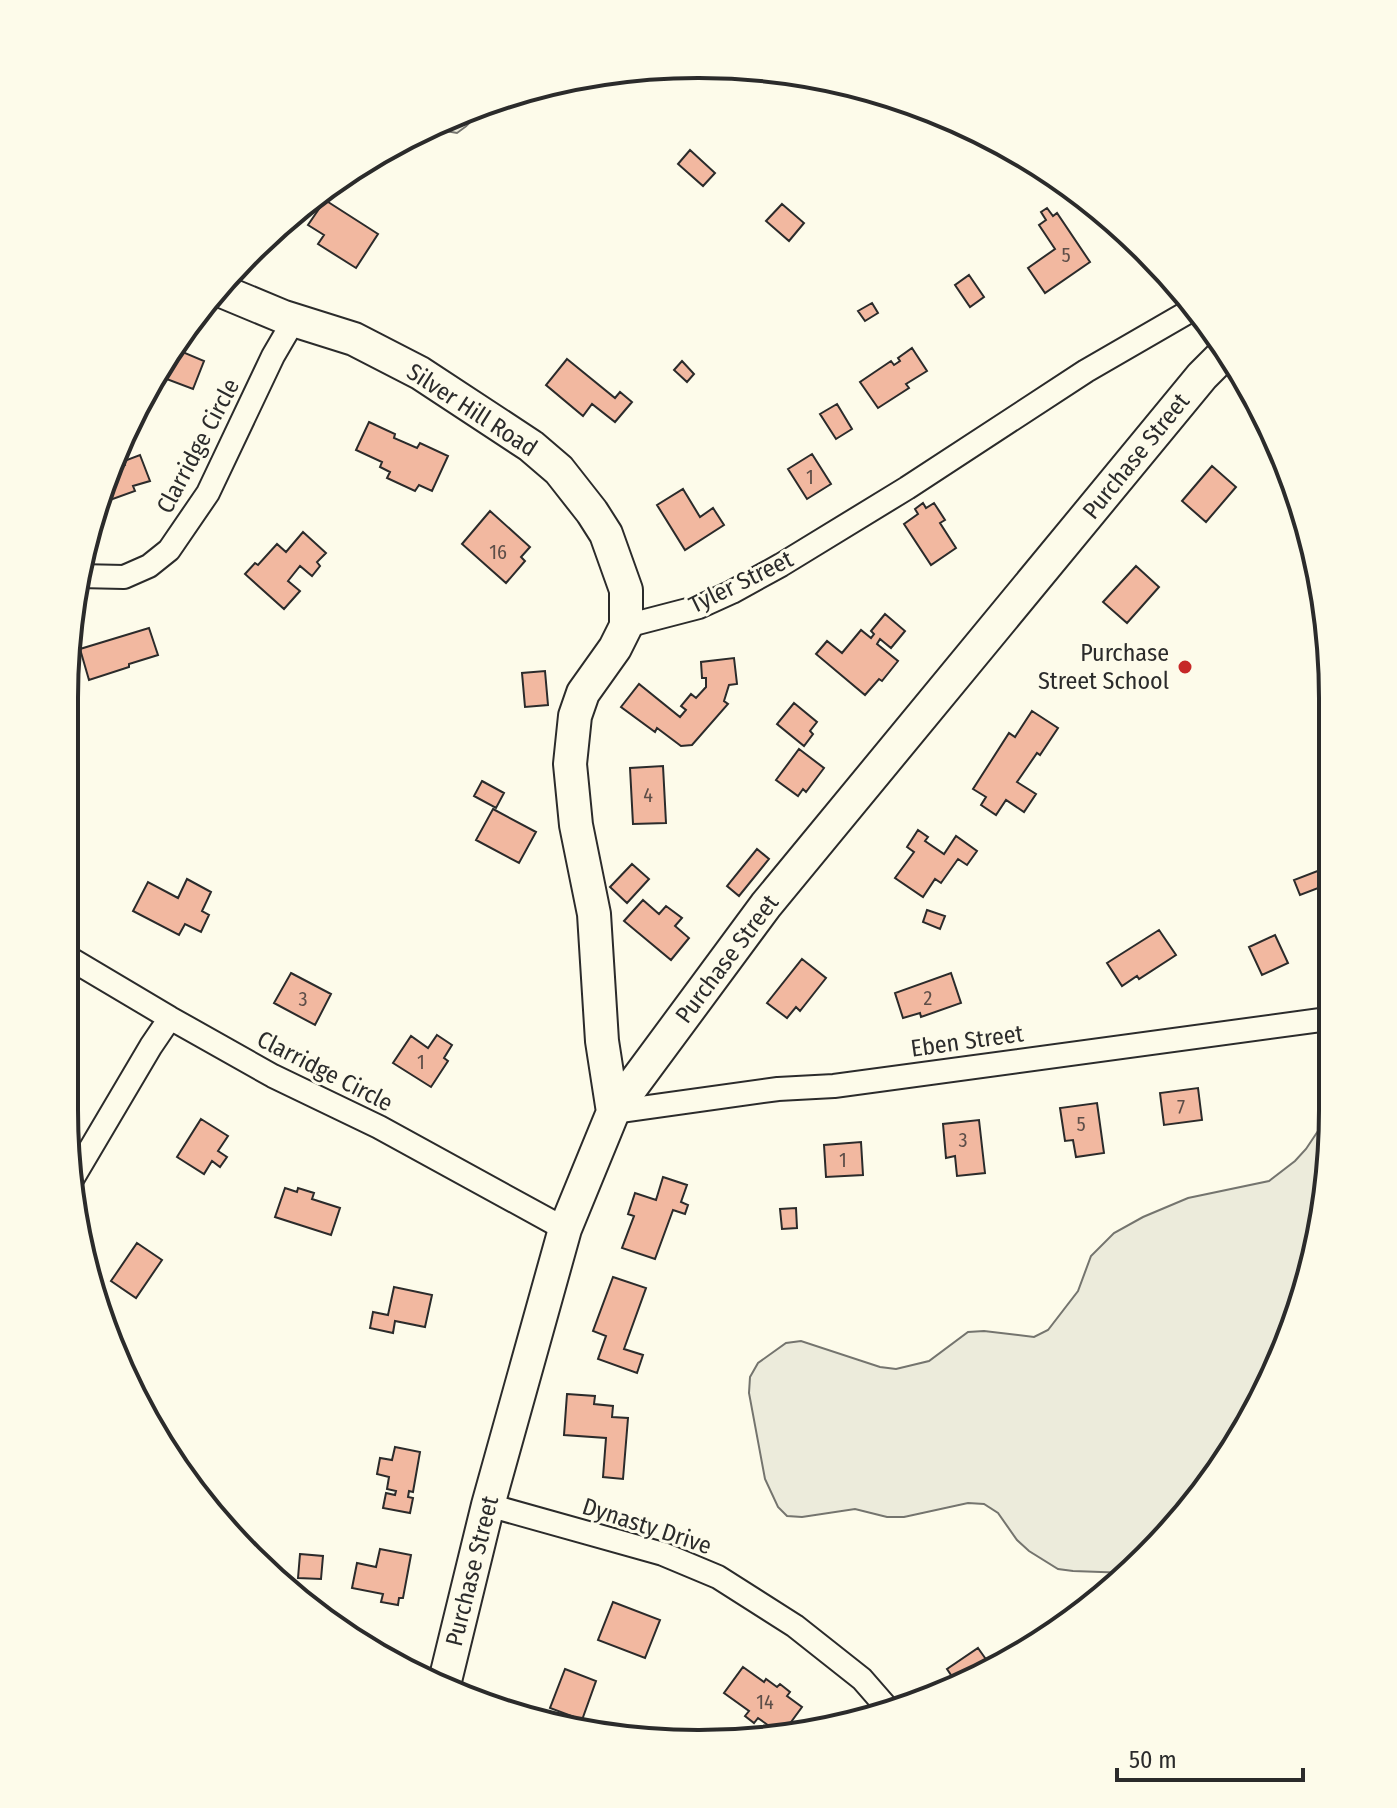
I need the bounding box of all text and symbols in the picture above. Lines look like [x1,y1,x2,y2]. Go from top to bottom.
house number: 5 [1061,243,1071,267]
street label: Silver Hill Road [402,358,542,462]
street label: Clarridge Circle [151,374,245,518]
street label: Purchase Street [1077,387,1195,524]
house number: 1 [806,465,814,489]
house number: 16 [489,540,507,564]
street label: Tyler Street [685,545,798,619]
place label: Purchase Street School [1038,639,1169,695]
marker: Purchase Street School [1176,658,1194,676]
house number: 4 [643,783,653,807]
street label: Purchase Street [670,889,784,1029]
house number: 2 [924,986,933,1010]
house number: 3 [298,987,308,1011]
street label: Eben Street [909,1019,1025,1063]
street label: Clarridge Circle [253,1025,397,1117]
house number: 1 [417,1050,425,1074]
house number: 7 [1177,1095,1185,1119]
house number: 5 [1076,1112,1086,1136]
house number: 3 [958,1128,968,1152]
house number: 1 [839,1148,847,1172]
street label: Dynasty Drive [579,1492,715,1560]
street label: Purchase Street [440,1493,504,1649]
house number: 14 [756,1690,774,1714]
scale bar [1117,1732,1303,1782]
text: 50 m [1129,1746,1177,1774]

